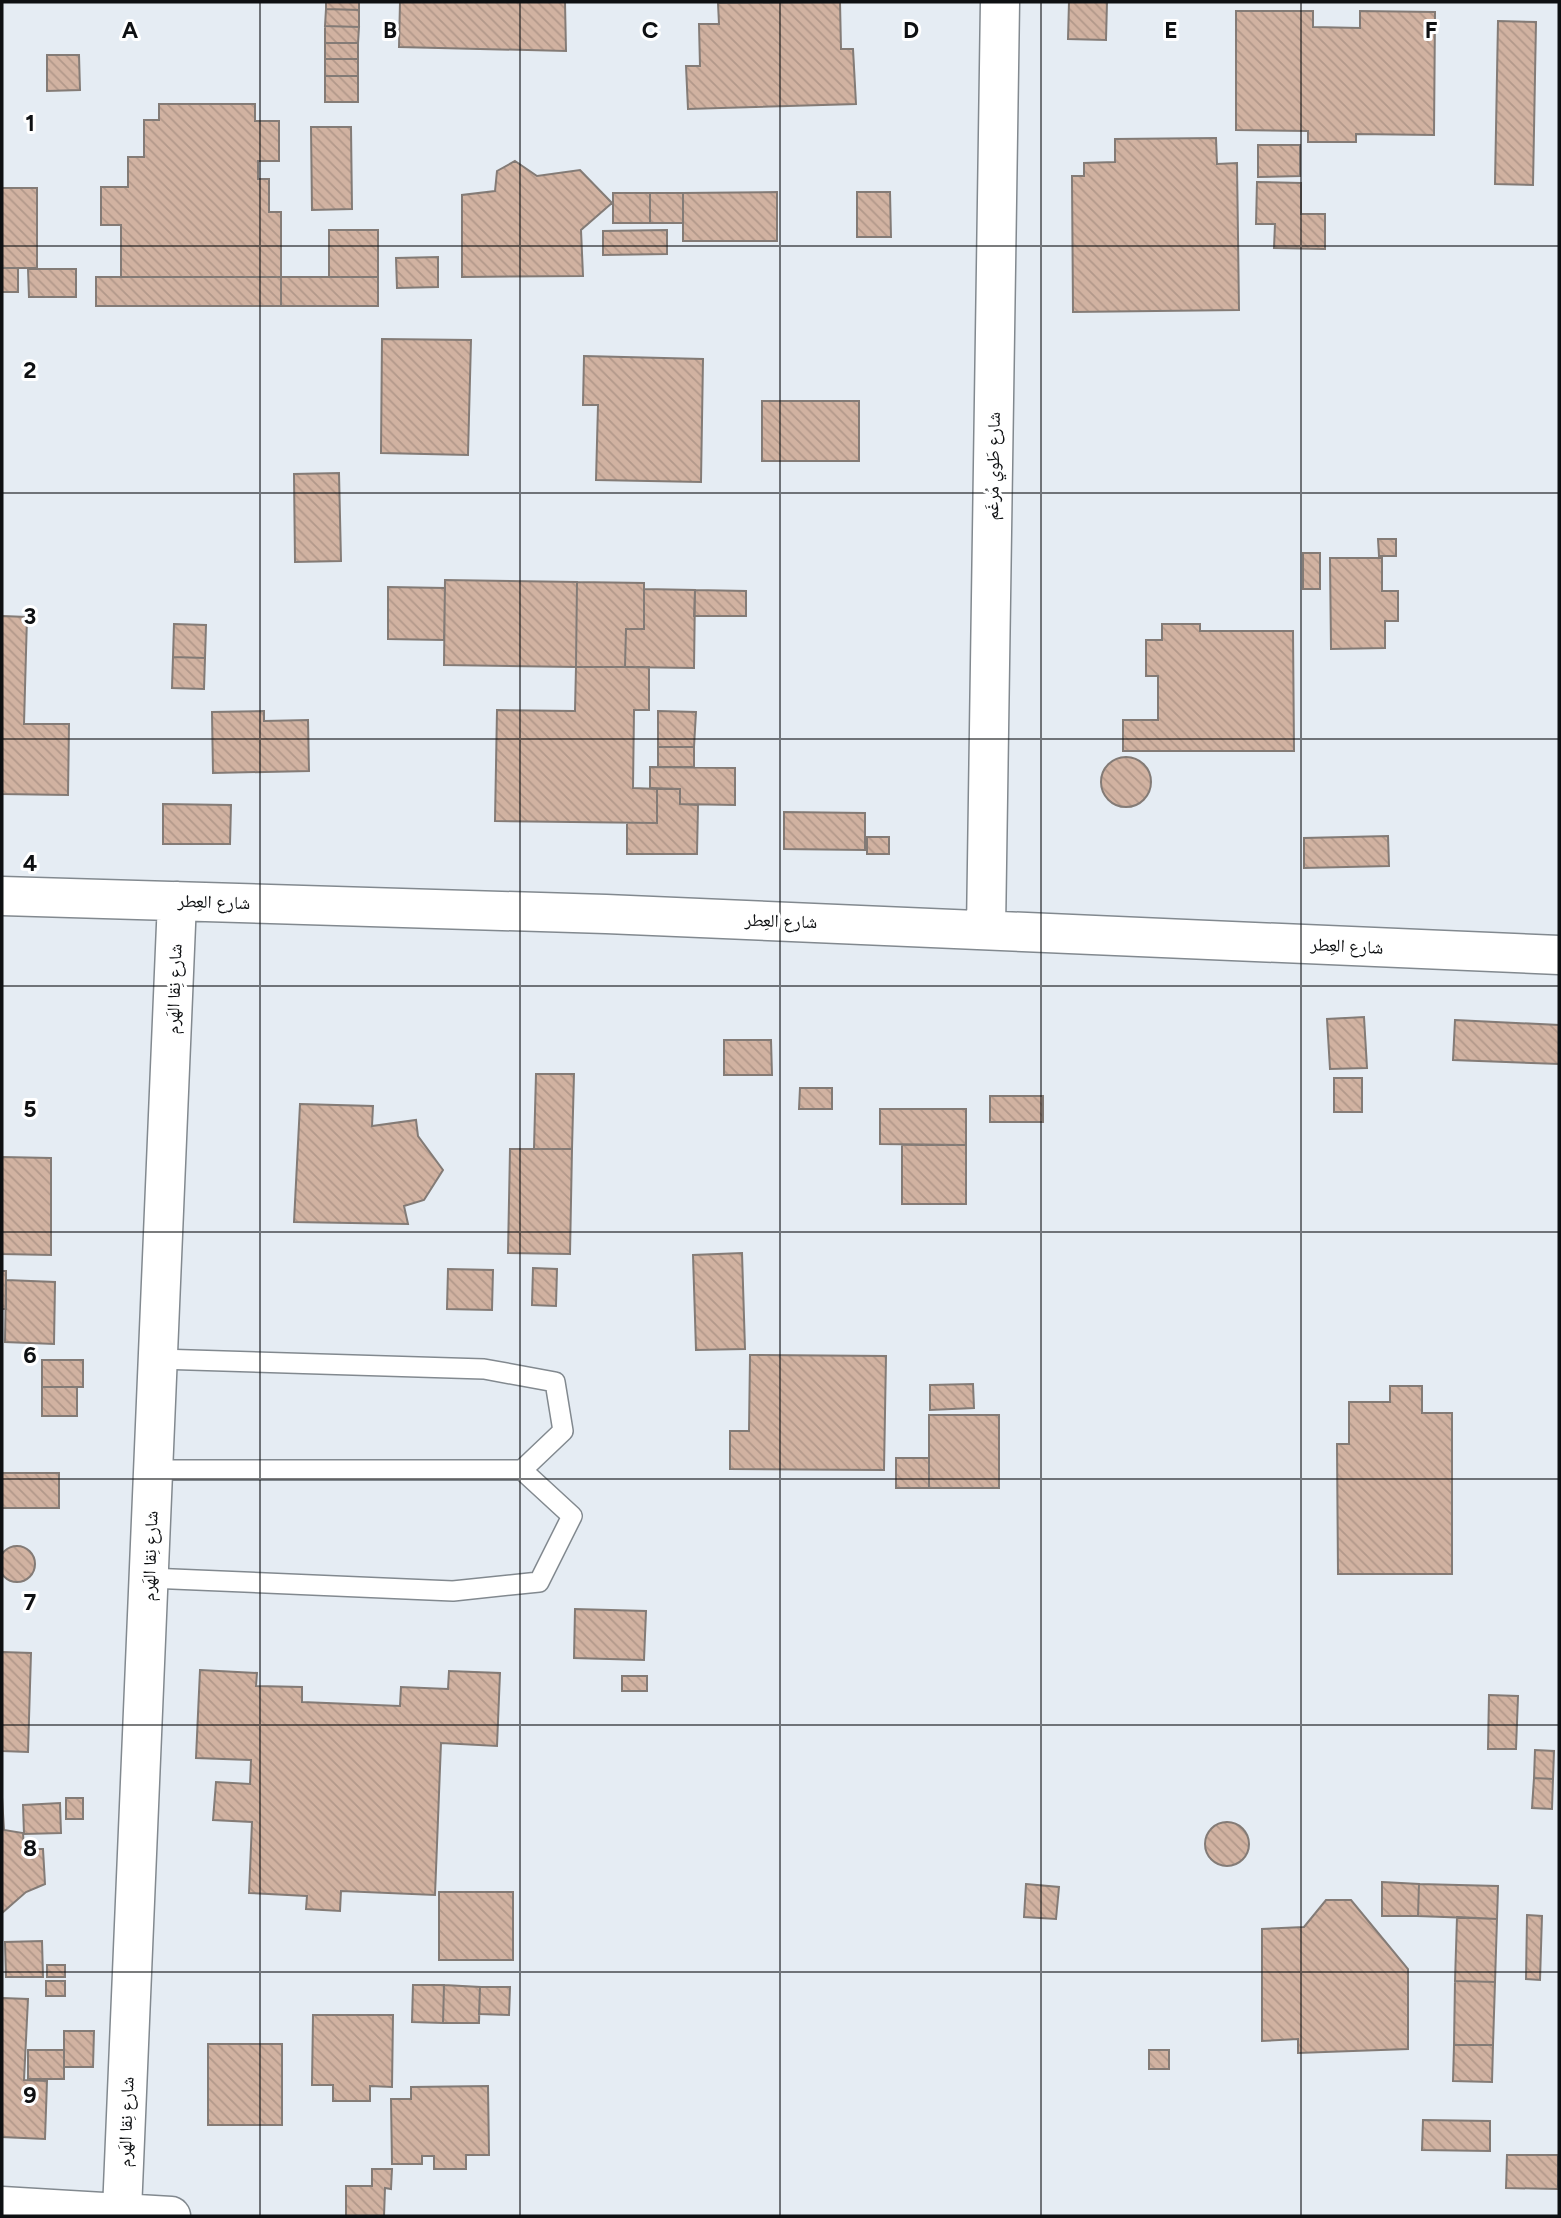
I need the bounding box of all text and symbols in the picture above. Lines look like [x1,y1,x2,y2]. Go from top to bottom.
text: A [122,16,139,44]
text: B [383,16,397,44]
text: C [642,16,659,44]
text: D [903,16,919,44]
text: E [1164,16,1178,44]
text: F [1425,16,1438,44]
text: 1 [25,109,35,137]
text: 2 [23,356,37,384]
street label: شارع طَوي مُرغَم [981,412,1009,521]
text: 3 [24,602,36,630]
text: 4 [23,849,37,877]
street label: شارع العِطر [176,890,251,914]
street label: شارع العِطر [743,909,818,933]
street label: شارع العِطر [1309,933,1384,959]
street label: شارع نِقا الهَرم [161,943,188,1035]
text: 5 [23,1095,37,1123]
text: 6 [23,1341,37,1369]
street label: شارع نِقا الهَرم [137,1510,164,1602]
text: 7 [24,1588,37,1616]
text: 8 [23,1834,37,1862]
street label: شارع نِقا الهَرم [113,2076,140,2168]
text: 9 [23,2081,37,2109]

